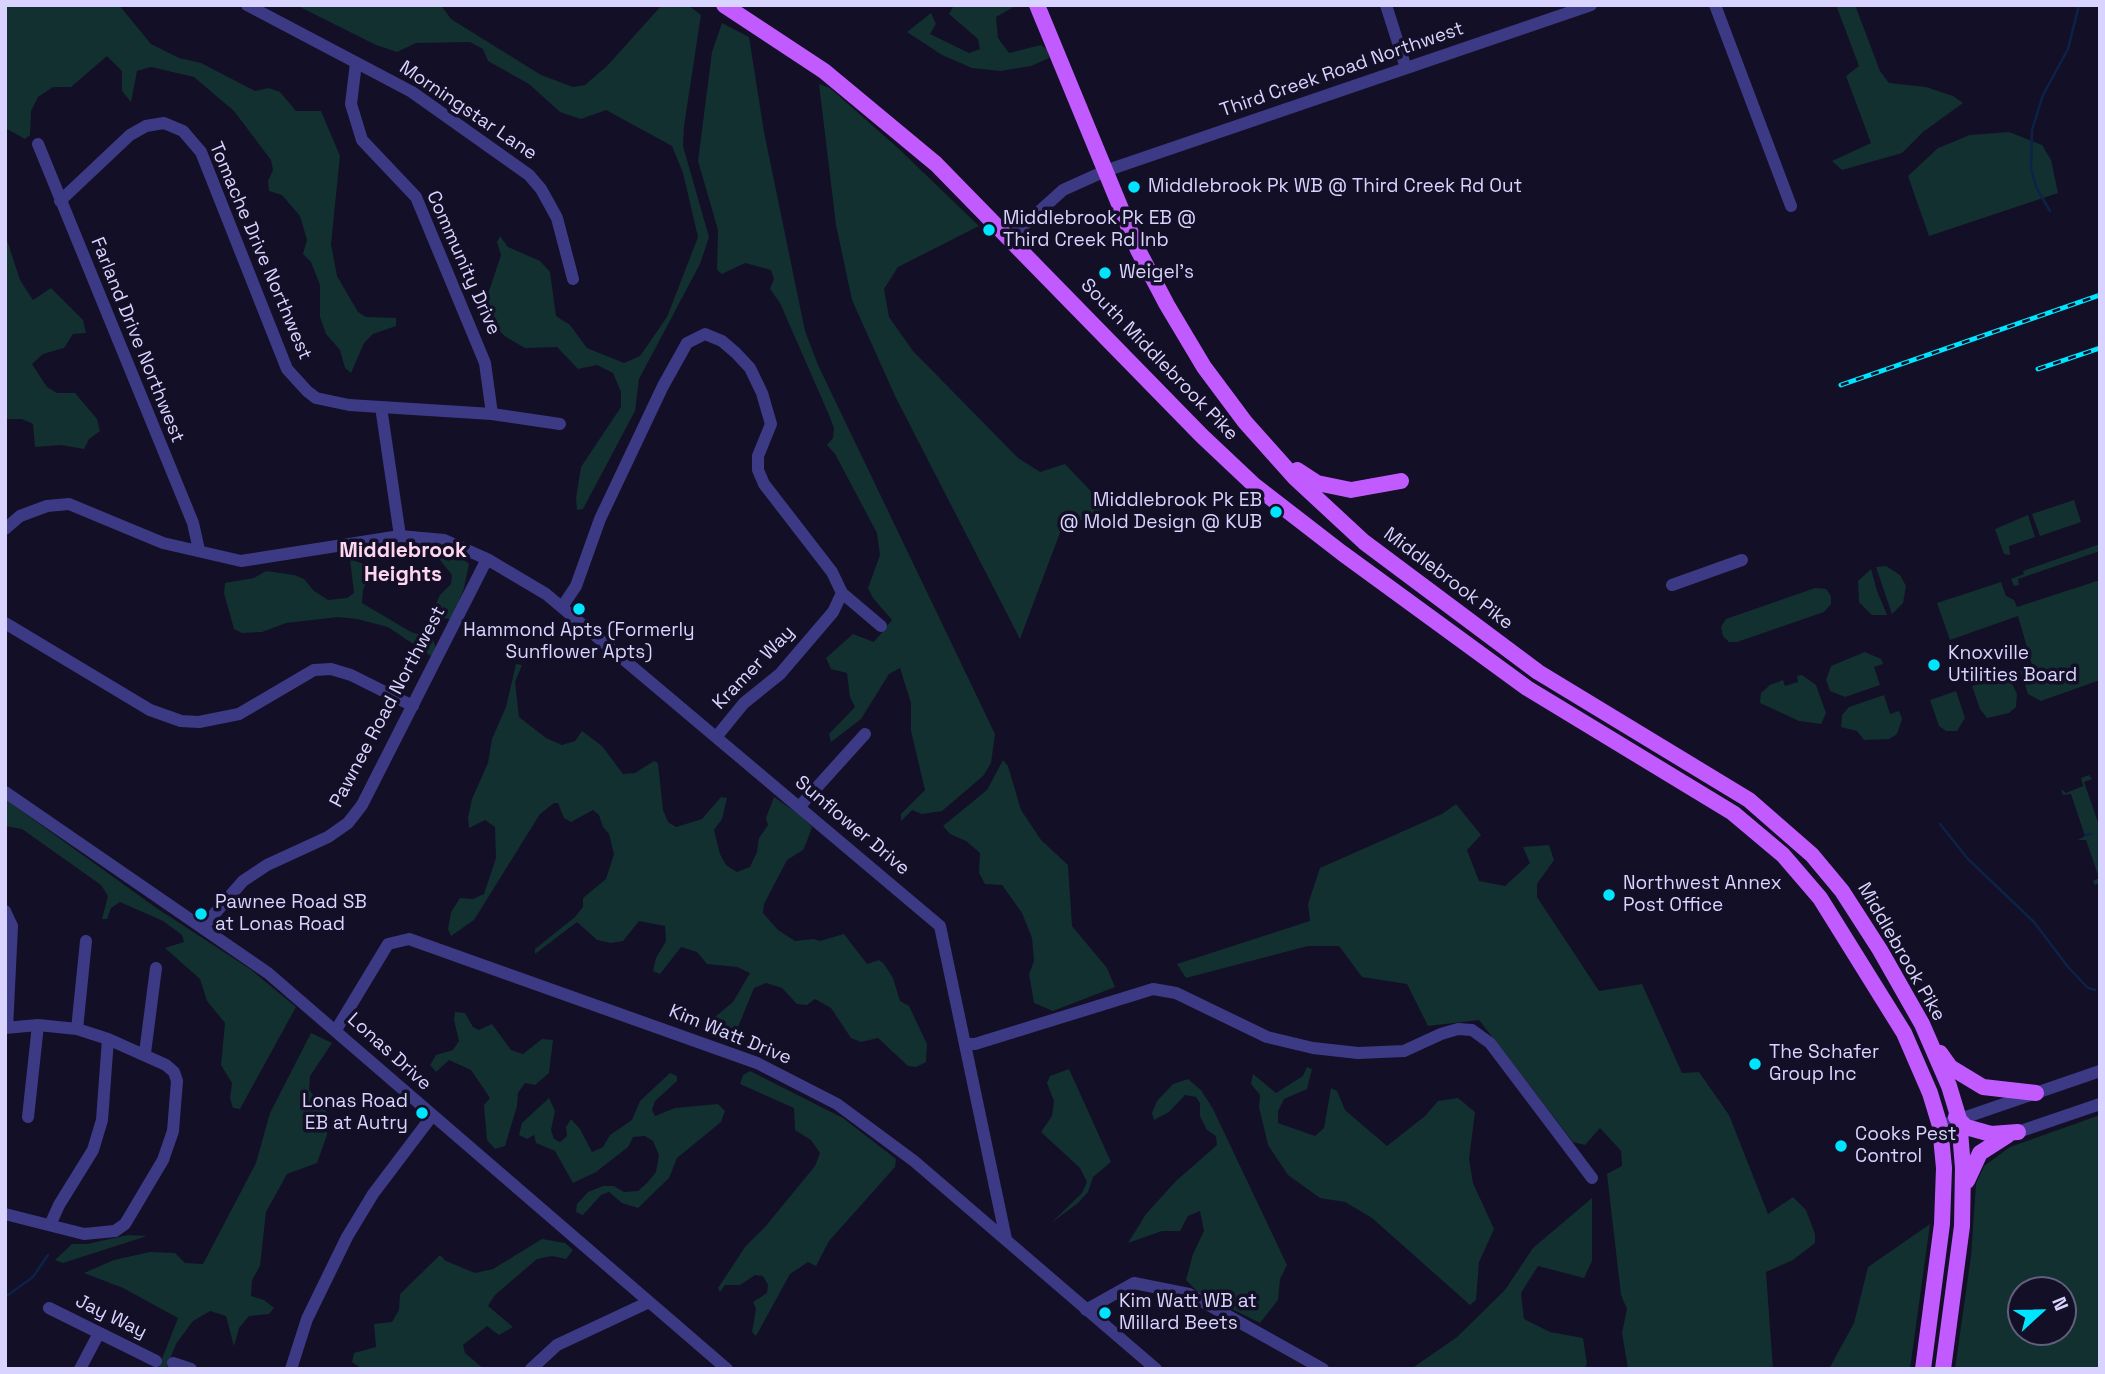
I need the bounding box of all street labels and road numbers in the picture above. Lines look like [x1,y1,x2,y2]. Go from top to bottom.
street label: Third Creek Road Northwest [1217,18,1467,122]
street label: Morningstar Lane [395,56,541,166]
street label: Tomache Drive Northwest [204,139,316,363]
street label: Community Drive [421,187,505,339]
street label: Farland Drive Northwest [85,234,189,446]
street label: South Middlebrook Pike [1076,274,1242,446]
street label: Middlebrook Pike [1379,523,1517,635]
street label: Pawnee Road Northwest [325,603,451,811]
street label: Kramer Way [708,621,800,715]
street label: Sunflower Drive [790,771,914,881]
street label: Middlebrook Pike [1852,879,1950,1025]
street label: Kim Watt Drive [665,1000,795,1070]
street label: Lonas Drive [342,1008,436,1096]
street label: Jay Way [72,1290,150,1344]

